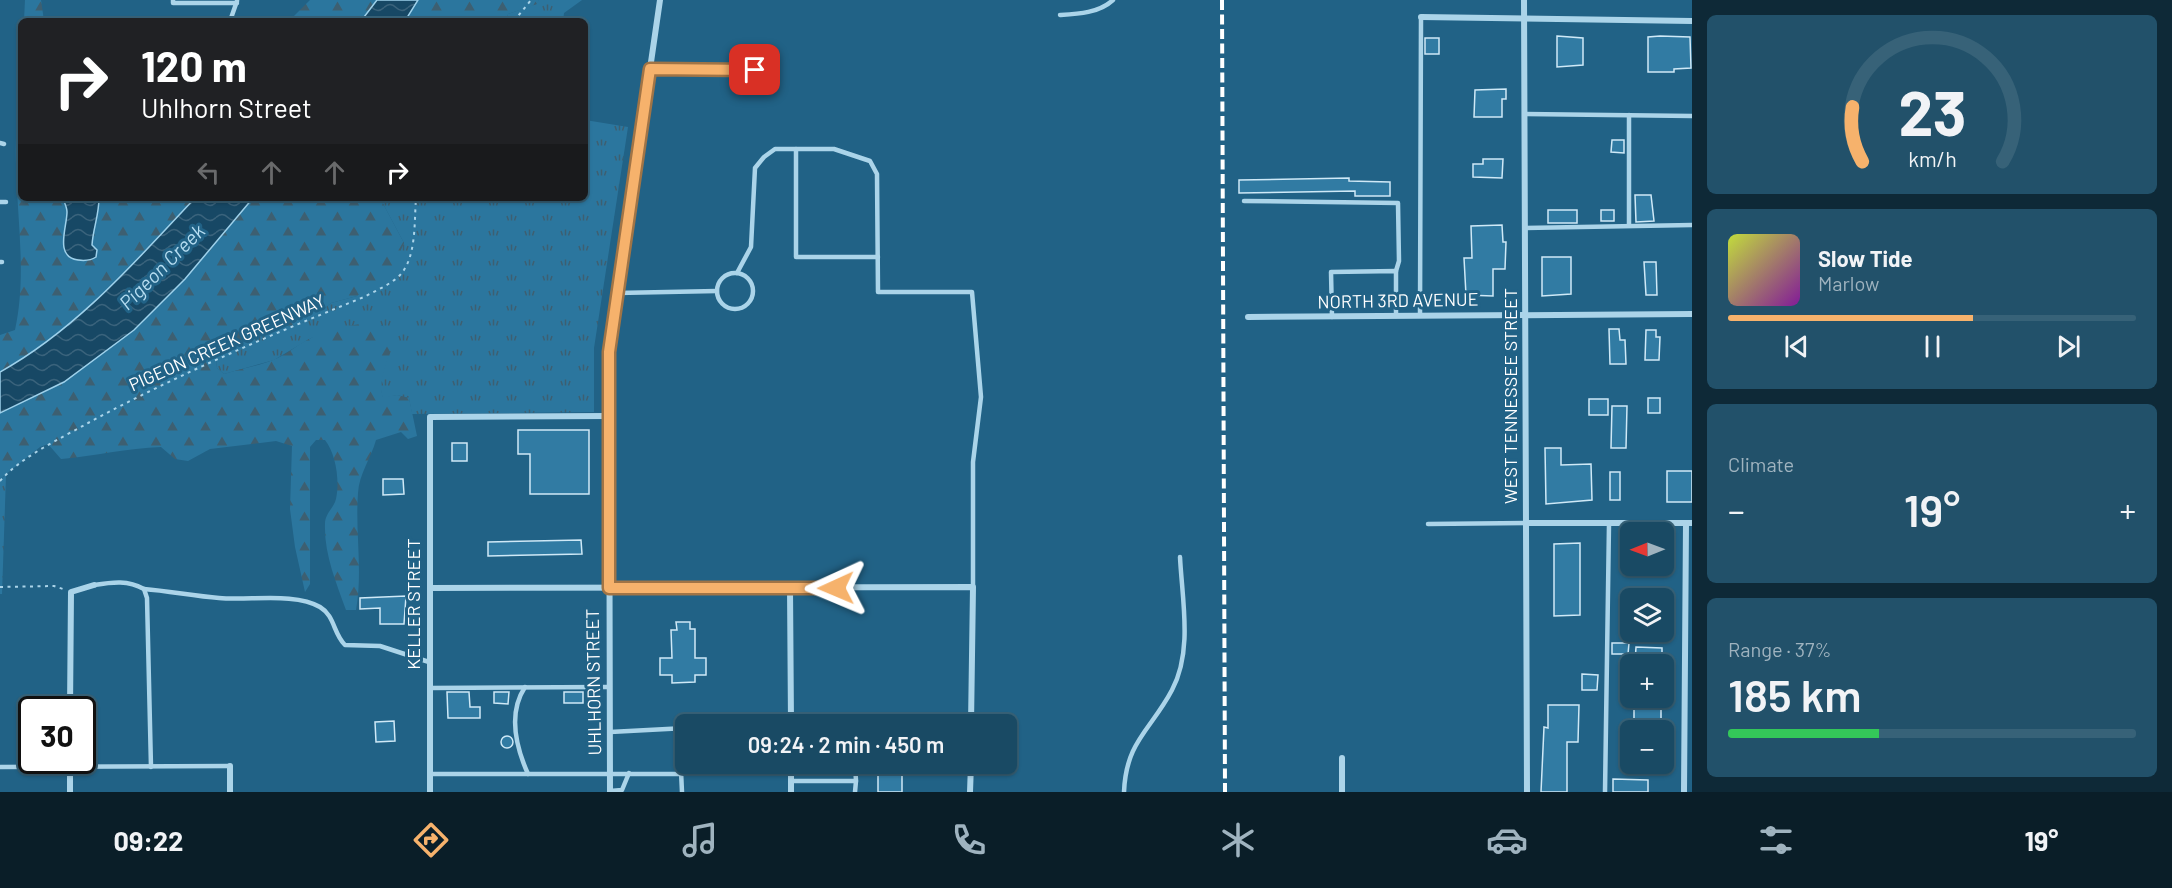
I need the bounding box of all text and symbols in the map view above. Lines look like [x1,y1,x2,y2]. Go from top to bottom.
text: 120 m [141,40,247,90]
icon: right [42,42,120,120]
pin [729,44,780,95]
icon: arrive [738,53,771,86]
text: 23 [1898,74,1966,148]
text: Uhlhorn Street [141,91,312,123]
text: km/h [1908,146,1956,171]
icon: left [192,156,225,189]
icon: ahead [255,156,288,189]
icon: ahead [318,156,351,189]
icon: right [381,156,414,189]
water label: Pigeon Creek [113,218,209,314]
text: Slow Tide [1818,245,1913,271]
text: Marlow [1818,271,1879,295]
street label: NORTH 3RD AVENUE [1317,288,1479,312]
street label: WEST TENNESSEE STREET [1499,288,1521,504]
street label: PIGEON CREEK GREENWAY [125,289,328,395]
icon: previous [1780,330,1813,363]
icon: pause [1916,330,1949,363]
icon: next [2052,330,2085,363]
text: Climate [1728,452,1794,476]
text: 19° [1904,482,1960,536]
text: − [1728,490,1745,530]
text: + [2120,490,2136,530]
north arrow [1620,522,1674,576]
map controls [1620,522,1674,774]
street label: KELLER STREET [402,538,424,670]
position arrow [804,556,868,620]
button: layers [1620,588,1674,642]
street label: UHLHORN STREET [581,608,605,756]
text: Range · 37% [1728,637,1832,661]
button: + [1620,654,1674,708]
text: 185 km [1728,667,1862,721]
speed limit sign: 30 [18,696,96,774]
button: − [1620,720,1674,774]
text: 09:24 · 2 min · 450 m [748,731,944,757]
icon: directions [410,819,452,861]
icon: music [679,819,721,861]
icon: phone [948,819,990,861]
icon: climate [1217,819,1259,861]
icon: car [1486,819,1528,861]
icon: filters [1755,819,1797,861]
text: 09:22 [114,824,183,856]
text: 19° [2024,824,2058,856]

